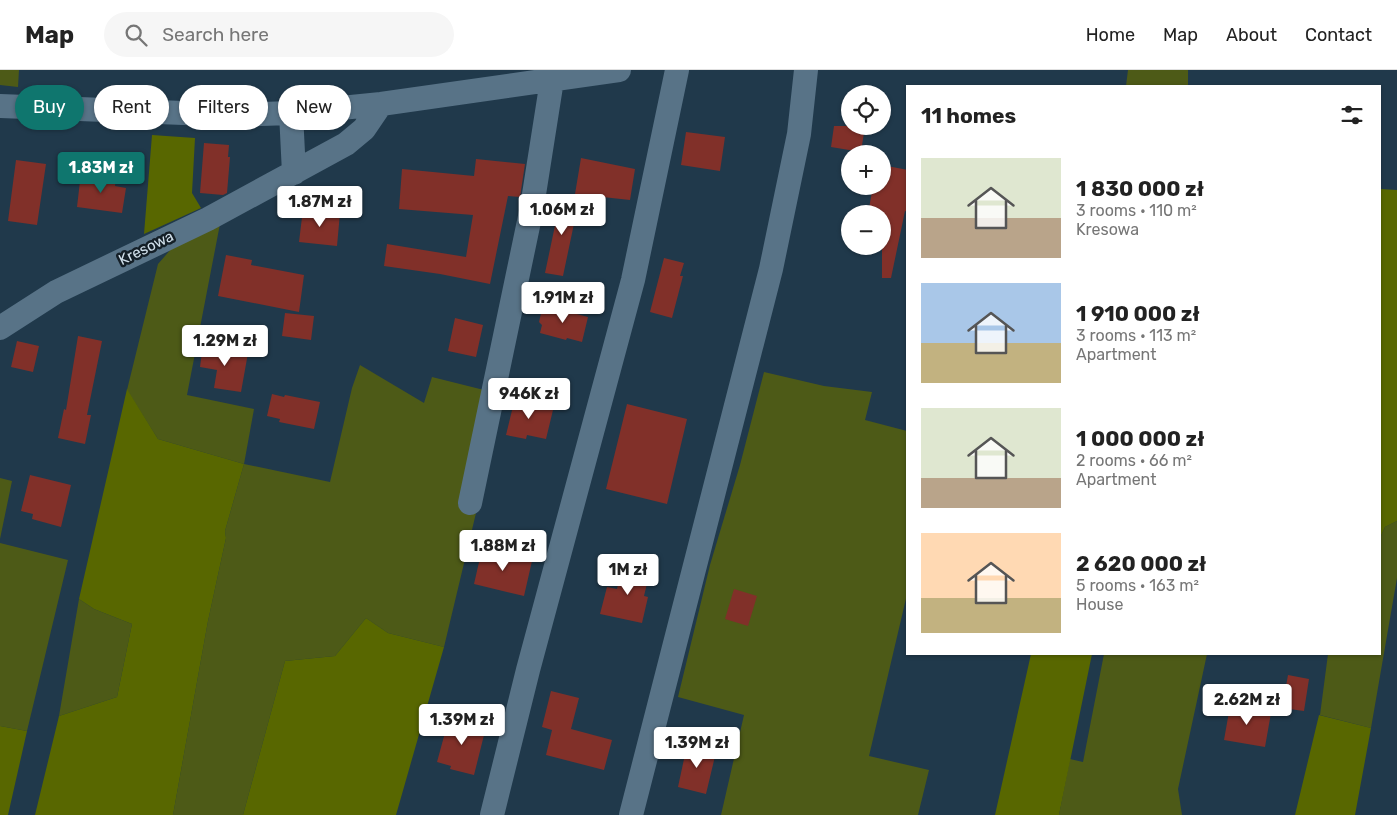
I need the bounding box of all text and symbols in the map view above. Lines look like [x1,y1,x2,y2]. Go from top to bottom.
search box [104,12,454,57]
text: Map [25,21,74,49]
icon: search [122,21,150,49]
text: Search here [162,23,269,46]
text: Home [1086,24,1135,46]
text: Map [1163,24,1198,46]
text: About [1226,24,1277,46]
text: Contact [1305,24,1372,46]
chip: Buy [15,85,84,130]
chip: Rent [94,85,169,130]
chip: Filters [179,85,268,130]
chip: New [278,85,351,130]
map controls [841,85,891,255]
button: locate [841,85,891,135]
icon: filters [1338,101,1366,129]
text: 11 homes [921,103,1016,128]
button: + [841,145,891,195]
pin: 1.83M zł [49,152,153,194]
text: 1.83M zł [69,158,133,177]
text: 1 830 000 zł [1076,176,1204,201]
icon: home [961,178,1021,238]
pin: 1.87M zł [268,186,372,228]
text: 1.87M zł [288,192,352,211]
pin: 1.06M zł [510,194,614,236]
text: 1.06M zł [530,200,594,219]
text: 3 rooms · 110 m² [1076,201,1197,220]
button: − [841,205,891,255]
text: Kresowa [1076,220,1139,239]
street label: Kresowa [115,227,177,269]
pin: 1.91M zł [511,282,615,324]
text: 1.91M zł [532,288,594,307]
text: 1 910 000 zł [1076,301,1200,326]
icon: home [961,303,1021,363]
pin: 1.29M zł [173,324,277,367]
text: 3 rooms · 113 m² [1076,326,1196,345]
text: 1.29M zł [193,331,257,350]
text: Apartment [1076,345,1156,364]
pin: 946K zł [483,378,575,420]
text: 946K zł [499,384,559,403]
text: 1 000 000 zł [1076,426,1204,451]
icon: home [961,428,1021,488]
text: 2 rooms · 66 m² [1076,451,1192,470]
text: Apartment [1076,470,1156,489]
pin: 1.88M zł [451,530,555,572]
text: 1.88M zł [470,536,536,555]
text: 2 620 000 zł [1076,551,1206,576]
icon: home [961,553,1021,613]
pin: 1M zł [593,554,663,596]
text: 1M zł [609,560,647,579]
text: 5 rooms · 163 m² [1076,576,1199,595]
text: House [1076,595,1123,614]
pin: 2.62M zł [1195,684,1299,726]
text: 2.62M zł [1214,690,1280,709]
pin: 1.39M zł [410,704,514,746]
text: 1.39M zł [430,710,494,729]
pin: 1.39M zł [645,726,749,769]
text: 1.39M zł [665,733,729,752]

